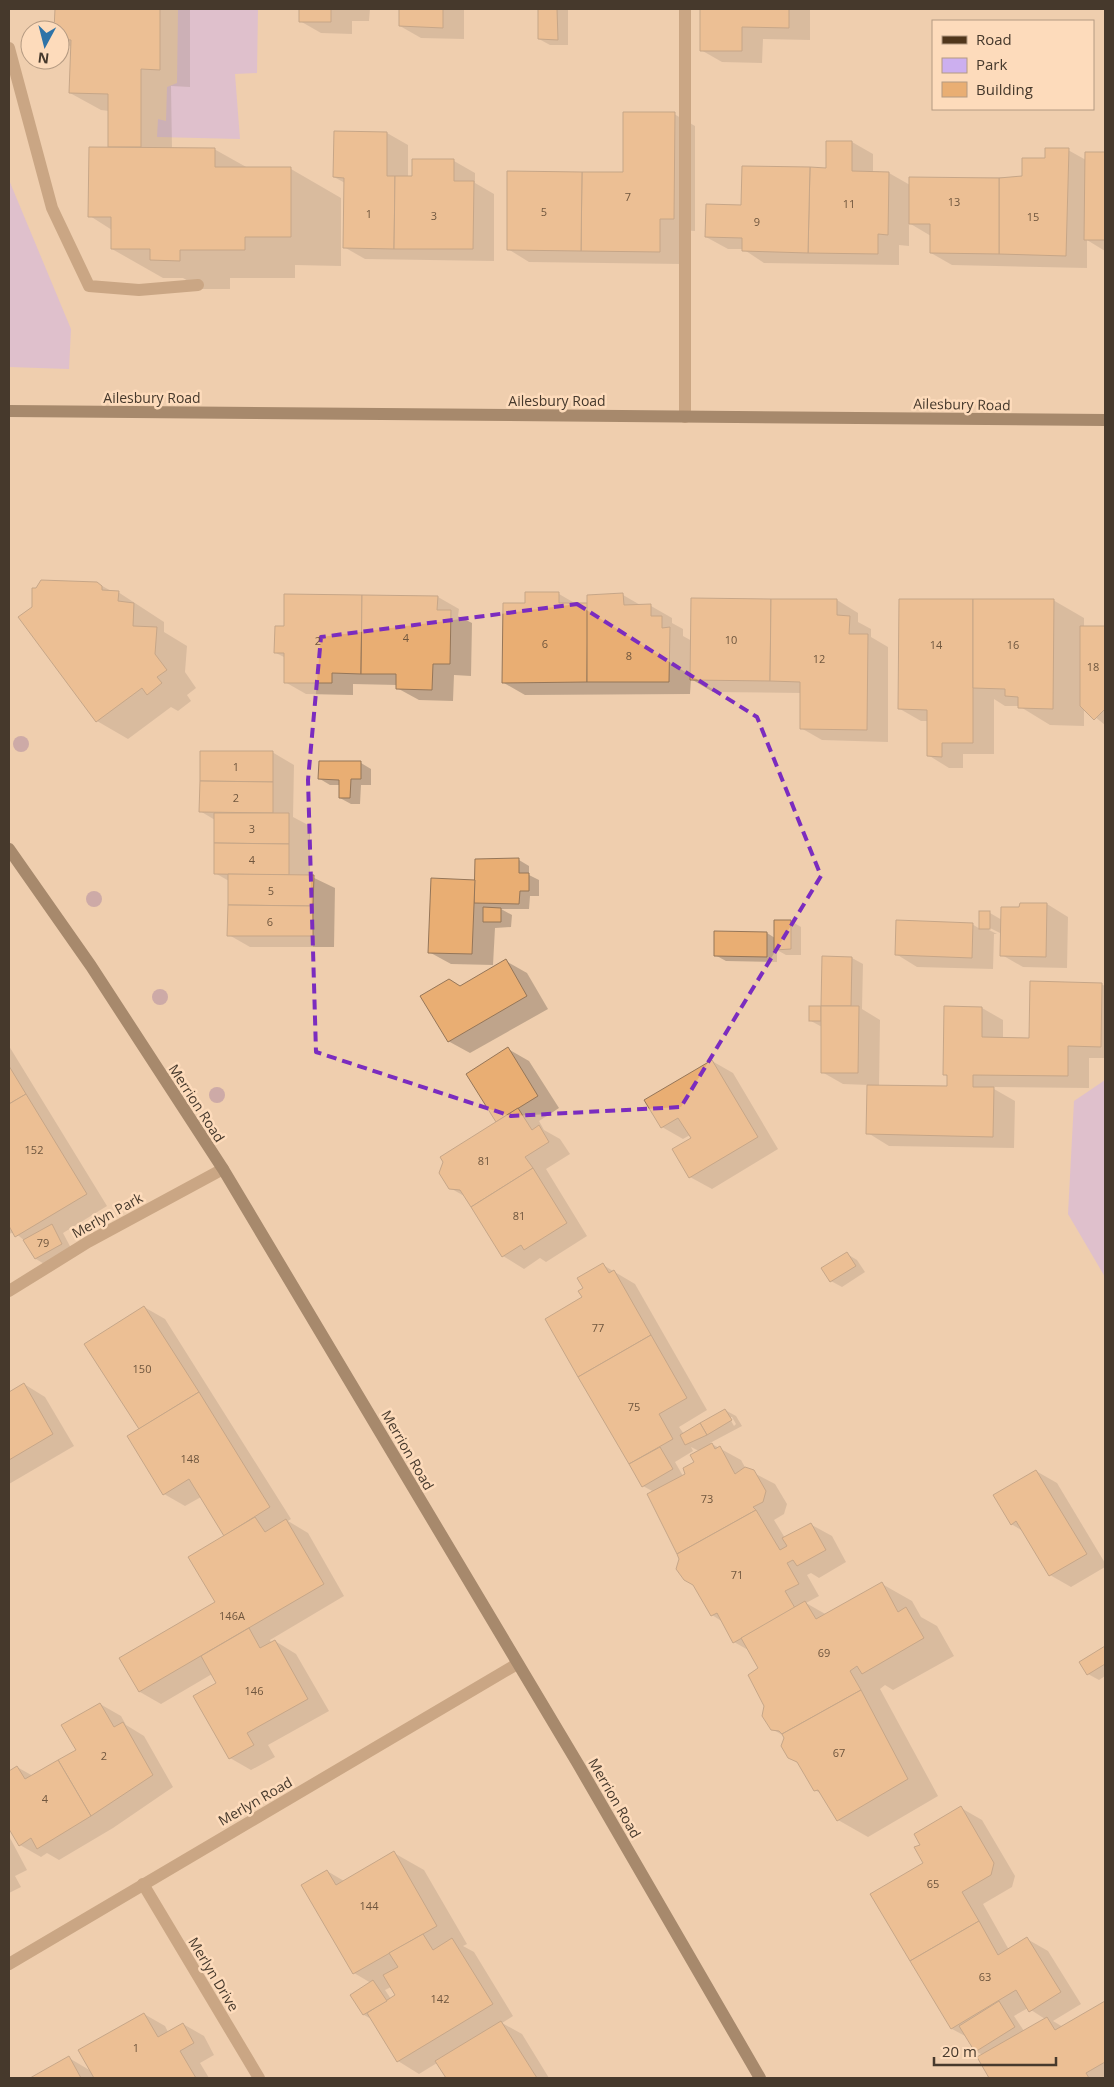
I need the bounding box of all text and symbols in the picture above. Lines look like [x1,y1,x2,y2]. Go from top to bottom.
north arrow [20,20,70,70]
legend [932,20,1094,110]
text: Road [976,29,1012,49]
text: N [37,48,50,69]
text: Park [976,54,1007,74]
text: Building [976,79,1033,99]
house number: 7 [625,189,631,204]
house number: 13 [948,194,960,209]
house number: 11 [843,196,855,211]
house number: 5 [541,204,547,219]
house number: 1 [366,206,372,221]
house number: 3 [431,208,437,223]
house number: 15 [1027,209,1039,224]
house number: 9 [754,214,760,229]
street label: Ailesbury Road [103,388,201,407]
street label: Ailesbury Road [508,391,606,410]
street label: Ailesbury Road [913,394,1011,414]
house number: 4 [403,630,410,645]
house number: 10 [725,632,737,647]
house number: 2 [315,633,321,648]
house number: 6 [542,636,548,651]
house number: 14 [930,637,943,652]
house number: 16 [1007,637,1019,652]
house number: 8 [626,648,632,663]
house number: 12 [813,651,825,666]
house number: 18 [1087,659,1099,674]
house number: 1 [233,759,239,774]
house number: 2 [233,790,239,805]
house number: 3 [249,821,255,836]
house number: 4 [249,852,256,867]
house number: 5 [268,883,274,898]
house number: 6 [267,914,273,929]
street label: Merrion Road [165,1060,229,1146]
house number: 152 [25,1142,43,1157]
house number: 81 [478,1153,490,1168]
street label: Merlyn Park [68,1187,146,1242]
house number: 81 [513,1208,525,1223]
house number: 79 [37,1235,49,1250]
house number: 77 [592,1320,604,1335]
house number: 150 [133,1361,151,1376]
house number: 75 [628,1399,640,1414]
street label: Merrion Road [377,1407,439,1493]
house number: 148 [181,1451,199,1466]
house number: 73 [701,1491,713,1506]
house number: 71 [731,1567,743,1582]
house number: 146A [219,1608,245,1623]
house number: 69 [818,1645,830,1660]
house number: 146 [245,1683,263,1698]
house number: 67 [833,1745,845,1760]
house number: 2 [101,1748,107,1763]
street label: Merrion Road [584,1755,646,1841]
street label: Merlyn Road [215,1772,295,1830]
house number: 4 [42,1791,49,1806]
house number: 65 [927,1876,939,1891]
house number: 144 [360,1898,379,1913]
street label: Merlyn Drive [184,1933,244,2015]
house number: 63 [979,1969,991,1984]
house number: 142 [431,1991,449,2006]
scale bar [934,2034,1056,2066]
house number: 1 [133,2040,139,2055]
text: 20 m [942,2041,977,2061]

